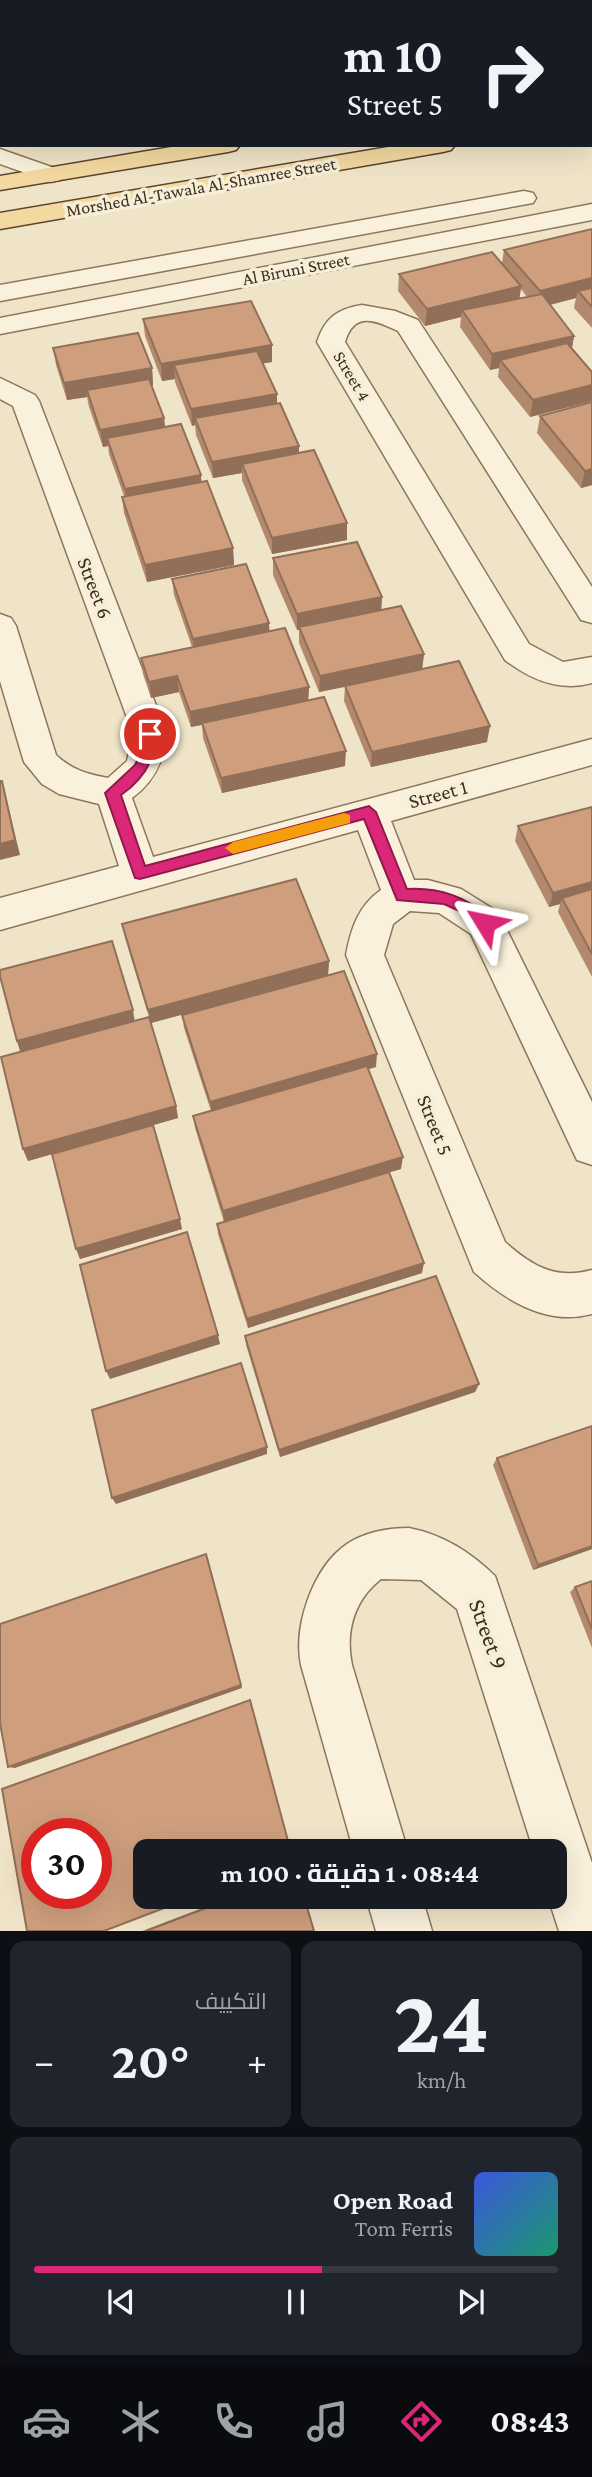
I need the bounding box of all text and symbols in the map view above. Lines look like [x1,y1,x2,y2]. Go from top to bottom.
text: 10 m [344,28,443,83]
icon: right [467,28,558,119]
text: Street 5 [347,86,443,122]
street label: Morshed Al-Tawala Al-Shamree Street [64,153,339,221]
street label: Al Biruni Street [241,249,352,289]
street label: Street 4 [329,347,375,405]
street label: Street 6 [72,554,118,622]
pin [120,704,180,764]
icon: arrive [131,715,169,753]
street label: Street 1 [406,775,470,813]
position arrow [448,886,522,960]
street label: Street 5 [412,1091,458,1159]
street label: Street 9 [464,1595,514,1673]
speed limit sign: 30 [21,1818,112,1909]
text: 08:44 · 1 دقيقة · 100 m [221,1859,479,1888]
text: 24 [394,1970,489,2072]
text: التكييف [195,1988,267,2014]
text: 20° [111,2031,190,2089]
text: − [34,2040,54,2082]
text: + [247,2040,267,2082]
text: km/h [417,2067,466,2093]
text: Open Road [333,2186,453,2215]
text: Tom Ferris [355,2215,453,2241]
icon: previous [102,2283,140,2321]
icon: pause [277,2283,315,2321]
icon: next [452,2283,490,2321]
icon: car [22,2397,71,2446]
icon: climate [116,2397,165,2446]
icon: phone [209,2397,258,2446]
icon: music [303,2397,352,2446]
icon: directions [397,2397,446,2446]
text: 08:43 [490,2403,570,2439]

